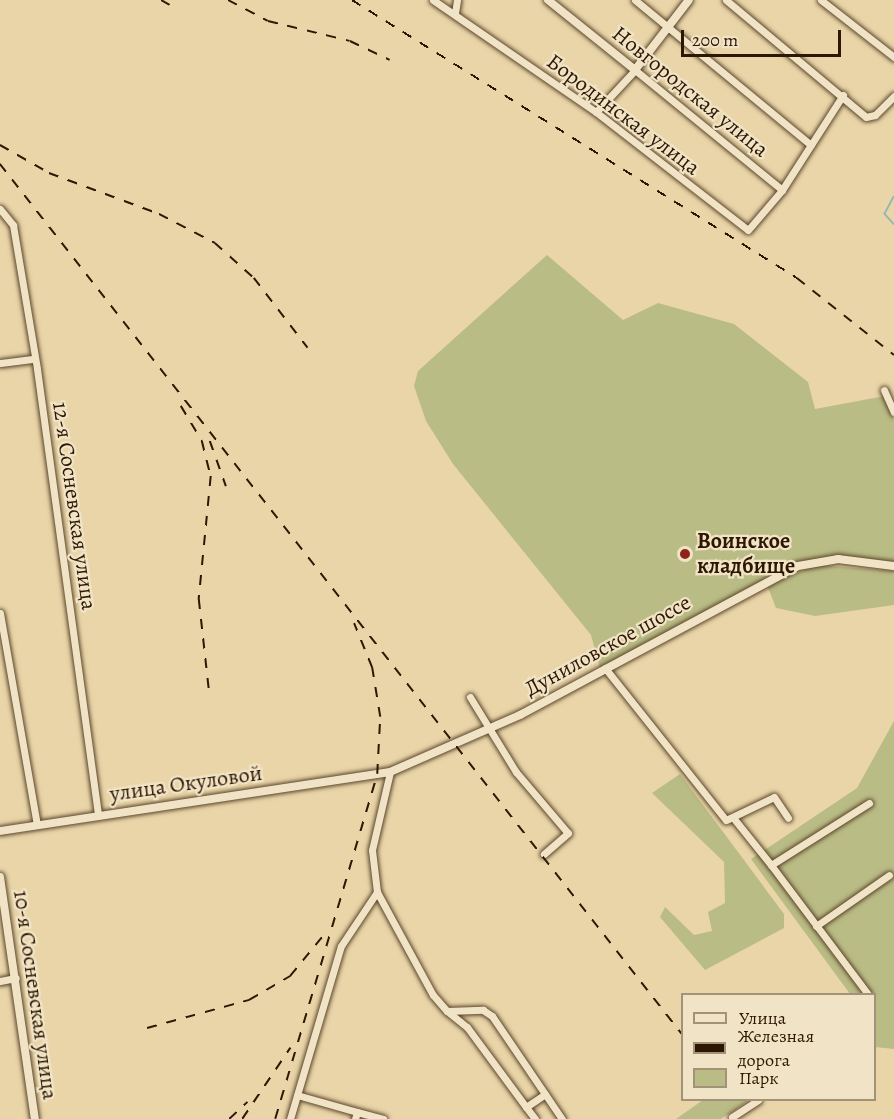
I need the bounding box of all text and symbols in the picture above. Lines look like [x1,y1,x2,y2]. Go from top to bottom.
scale bar [684,18,844,56]
street label: Новгородская улица [607,21,773,163]
text: 200 m [692,28,738,52]
street label: Бородинская улица [541,49,705,181]
street label: 12-я Сосневская улица [46,400,102,612]
place label: Воинское кладбище [697,528,795,580]
marker: Воинское кладбище [678,547,692,561]
street label: Дуниловское шоссе [520,589,696,703]
street label: улица Окуловой [108,760,264,808]
street label: 10-я Сосневская улица [7,889,63,1101]
legend [681,993,876,1101]
text: Улица [739,1006,786,1030]
text: Железная дорога [738,1024,814,1072]
text: Парк [739,1066,779,1090]

